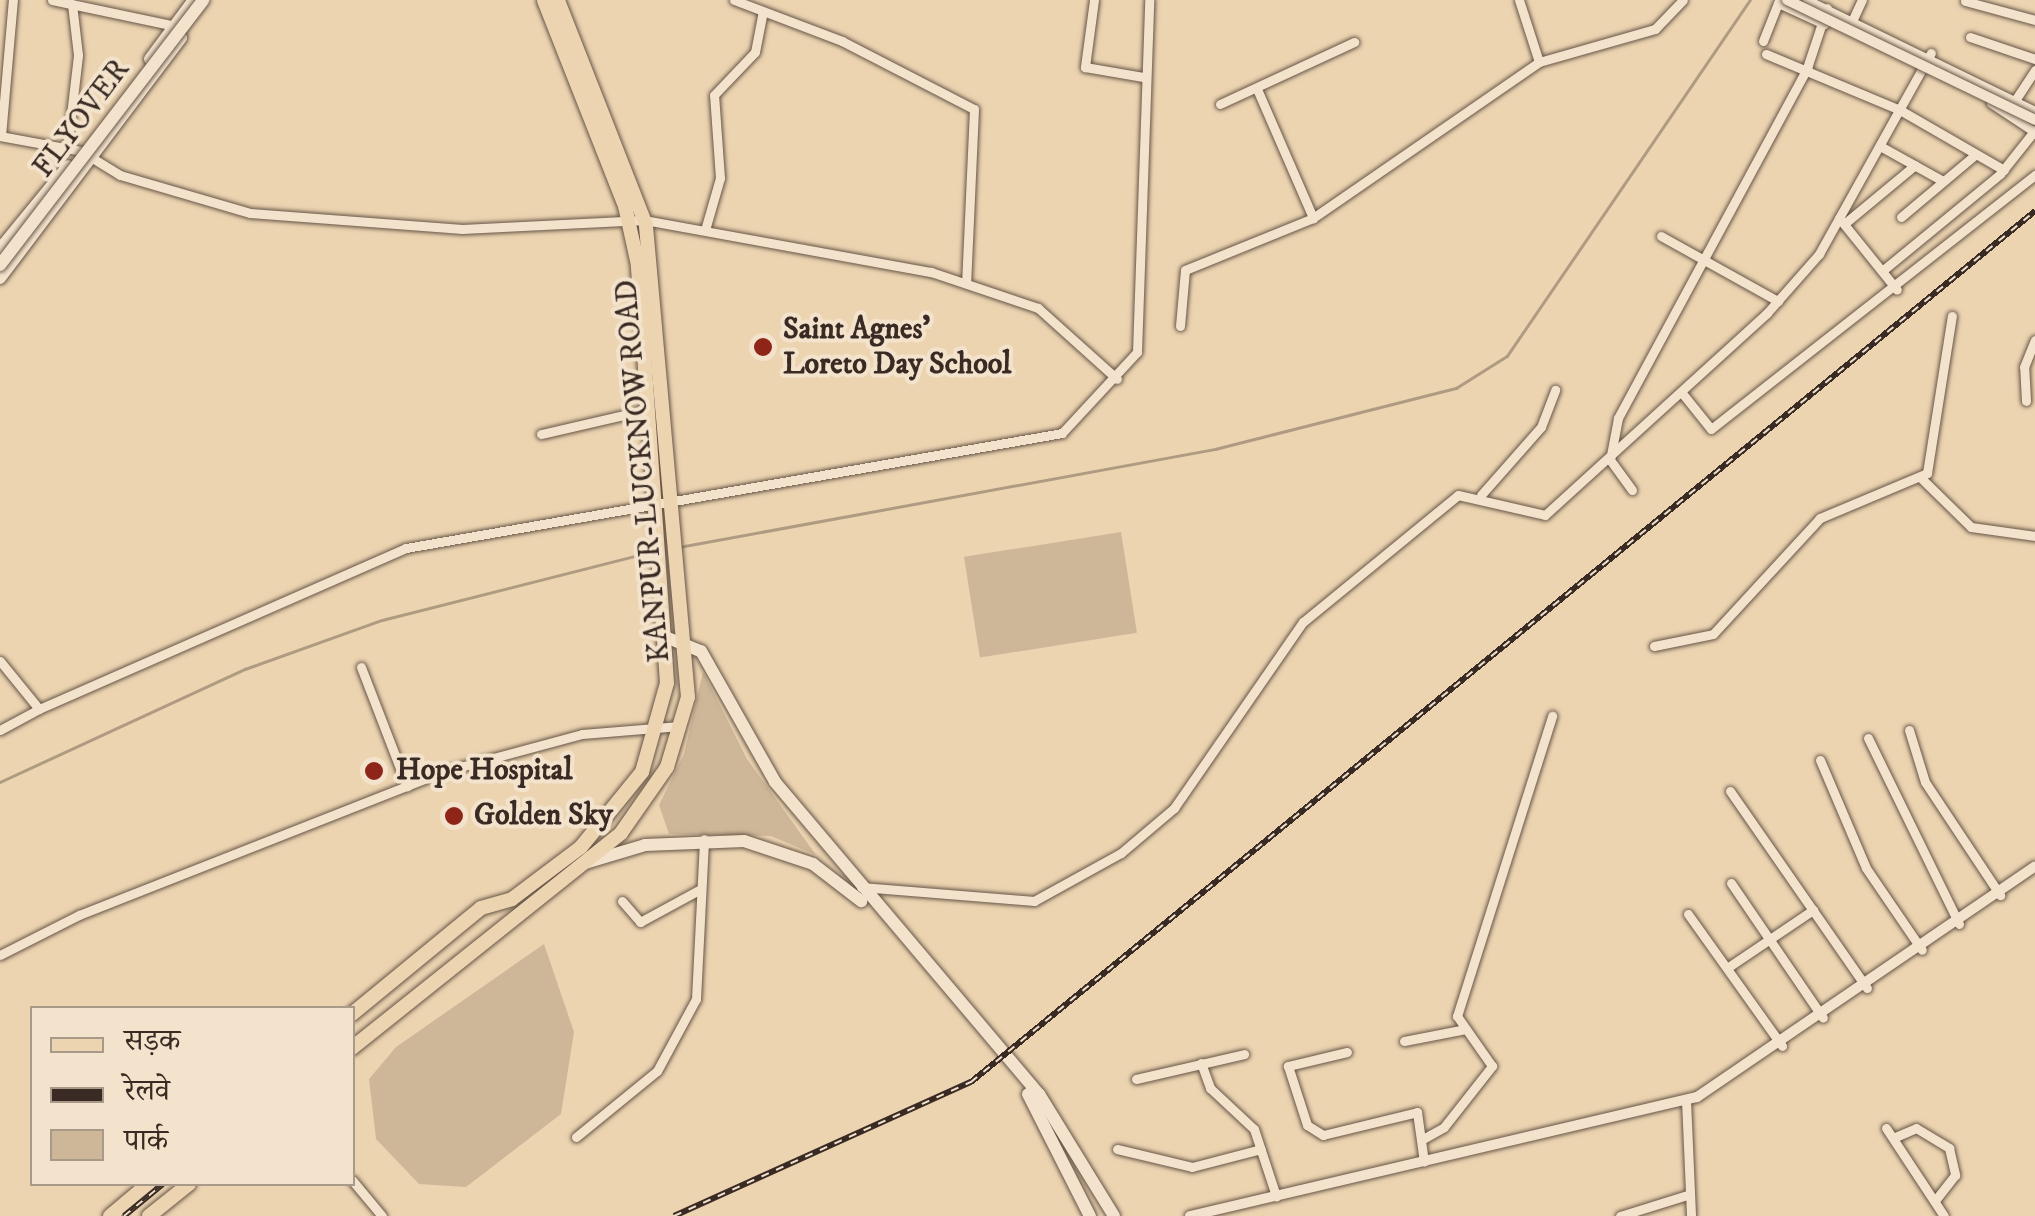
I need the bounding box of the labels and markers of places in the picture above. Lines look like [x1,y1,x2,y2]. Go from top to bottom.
place label: Saint Agnes' Loreto Day School [783,312,1011,382]
marker: Saint Agnes' Loreto Day School [752,336,774,358]
place label: Hope Hospital [396,753,573,789]
marker: Hope Hospital [361,758,387,784]
place label: Golden Sky [474,798,613,834]
marker: Golden Sky [443,805,465,827]

